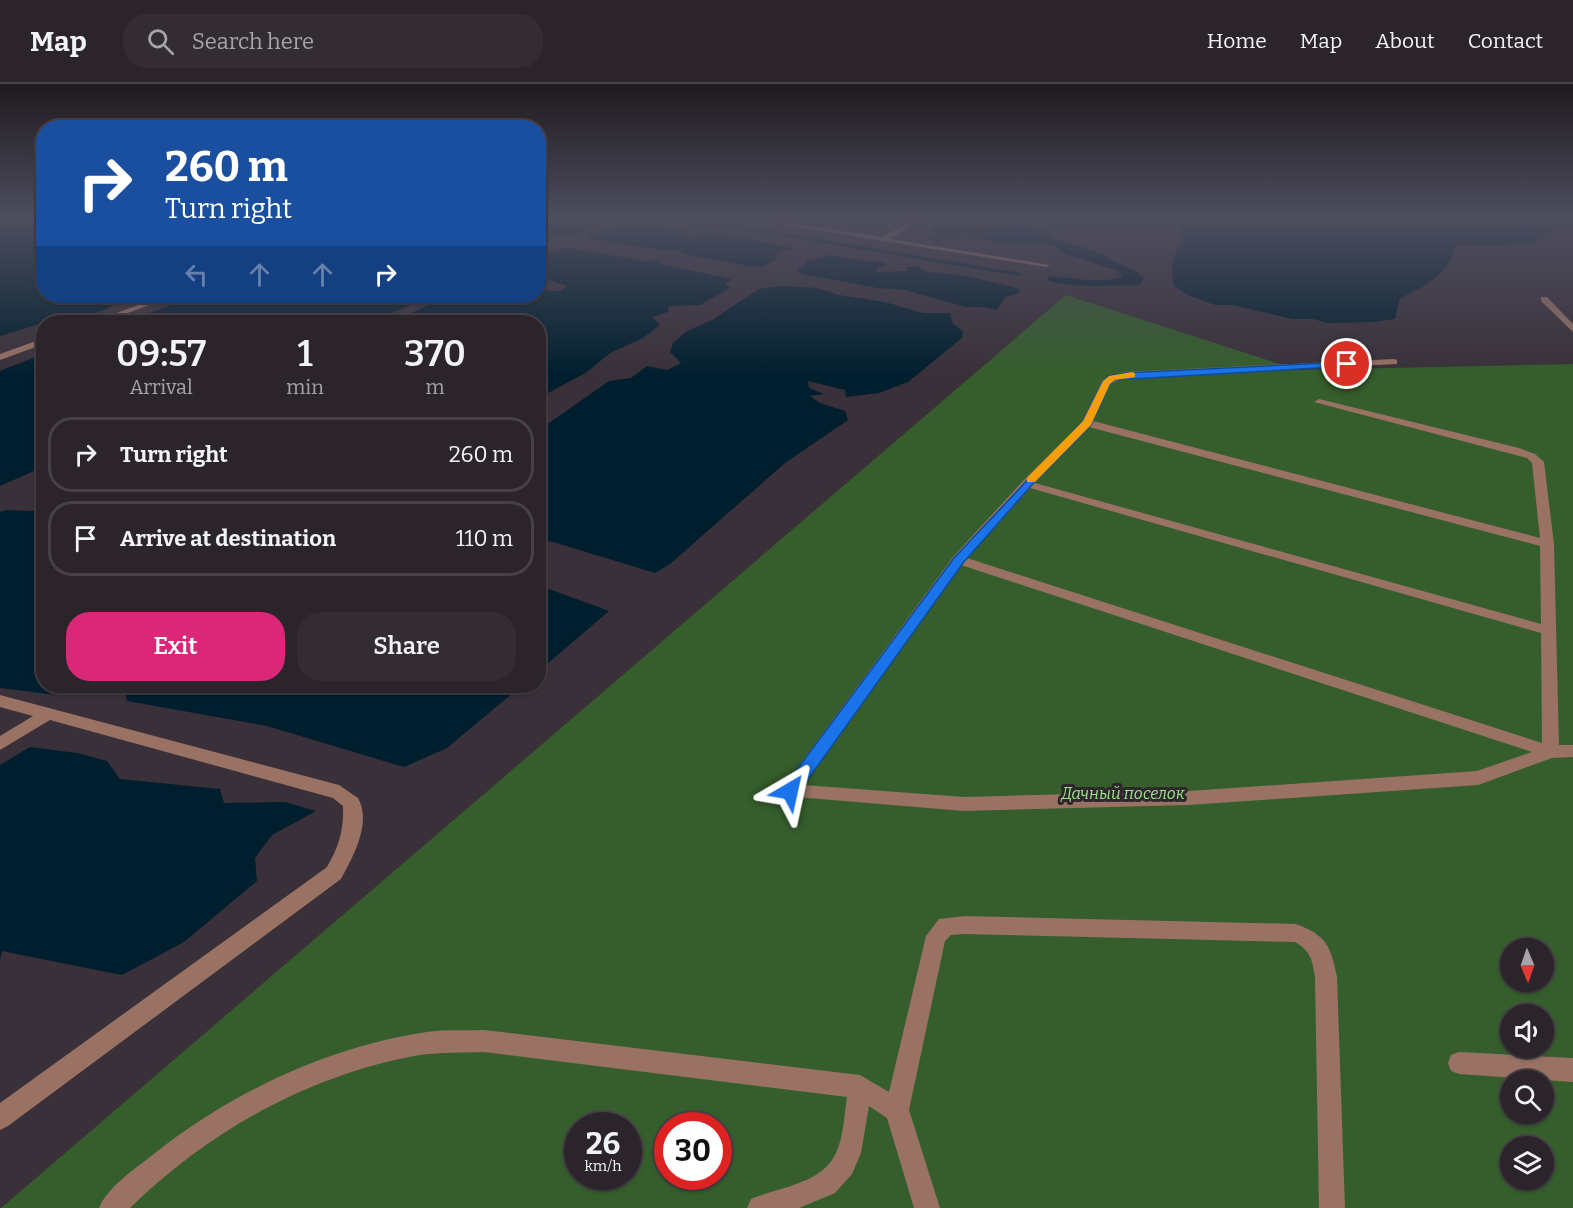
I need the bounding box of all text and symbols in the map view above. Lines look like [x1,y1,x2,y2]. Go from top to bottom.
search box [123,14,543,68]
text: Map [30,25,87,58]
icon: search [144,25,177,58]
text: Search here [192,28,314,55]
text: Home [1207,28,1267,54]
text: Map [1300,28,1342,54]
text: About [1375,28,1435,54]
text: Contact [1468,28,1543,54]
text: 260 m [165,142,288,192]
icon: right [66,144,144,222]
text: Turn right [165,193,292,225]
icon: left [180,258,213,291]
icon: ahead [243,258,276,291]
icon: ahead [306,258,339,291]
icon: right [369,258,402,291]
text: 09:57 [116,332,206,376]
text: 1 [297,332,313,376]
text: 370 [404,332,466,376]
pin [1321,338,1372,389]
icon: arrive [1330,347,1363,380]
text: Arrival [129,375,193,399]
text: min [286,375,324,399]
text: m [425,375,444,399]
icon: right [69,438,102,471]
text: Turn right [120,441,228,468]
text: 260 m [449,441,513,468]
icon: arrive [69,522,102,555]
text: Arrive at destination [120,525,336,552]
text: 110 m [456,525,513,552]
button: Exit [66,612,285,681]
button: Share [297,612,516,681]
position arrow [758,759,822,823]
park label: Дачный поселок [1060,784,1186,803]
north arrow [1500,938,1554,992]
map controls [1500,938,1554,1190]
button: sound [1500,1004,1554,1058]
button: search [1500,1070,1554,1124]
speed limit sign: 30 [654,1112,732,1190]
text: 26 [586,1126,620,1162]
button: layers [1500,1136,1554,1190]
text: km/h [584,1157,622,1175]

